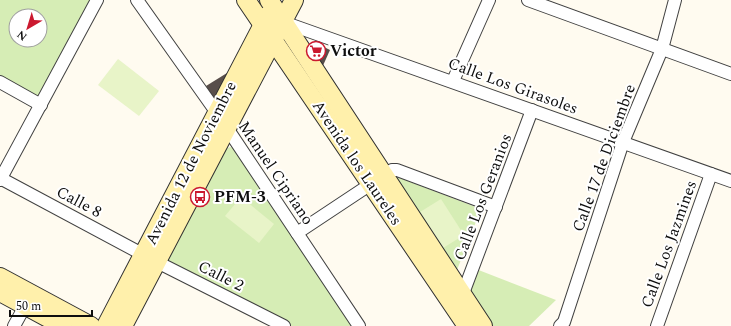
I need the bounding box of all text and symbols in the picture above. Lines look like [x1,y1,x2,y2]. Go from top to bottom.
north arrow [8,8,48,48]
text: N [13,26,31,45]
place label: Victor [330,39,377,63]
supermarket icon: Victor [305,40,327,62]
street label: Calle Los Girasoles [445,51,581,121]
street label: Avenida 12 de Noviembre [139,77,243,249]
street label: Calle 17 de Diciembre [566,81,642,235]
street label: Avenida los Laureles [306,96,408,230]
street label: Manuel Cipriano [232,116,320,230]
street label: Calle Los Geranios [448,130,518,264]
street label: Calle Los Jazmines [635,177,703,311]
street label: Calle 8 [52,180,106,224]
place label: PFM-3 [214,185,266,209]
bus stop icon: PFM-3 [189,186,211,208]
street label: Calle 2 [194,254,248,298]
scale bar [10,292,92,318]
text: 50 m [16,297,41,316]

